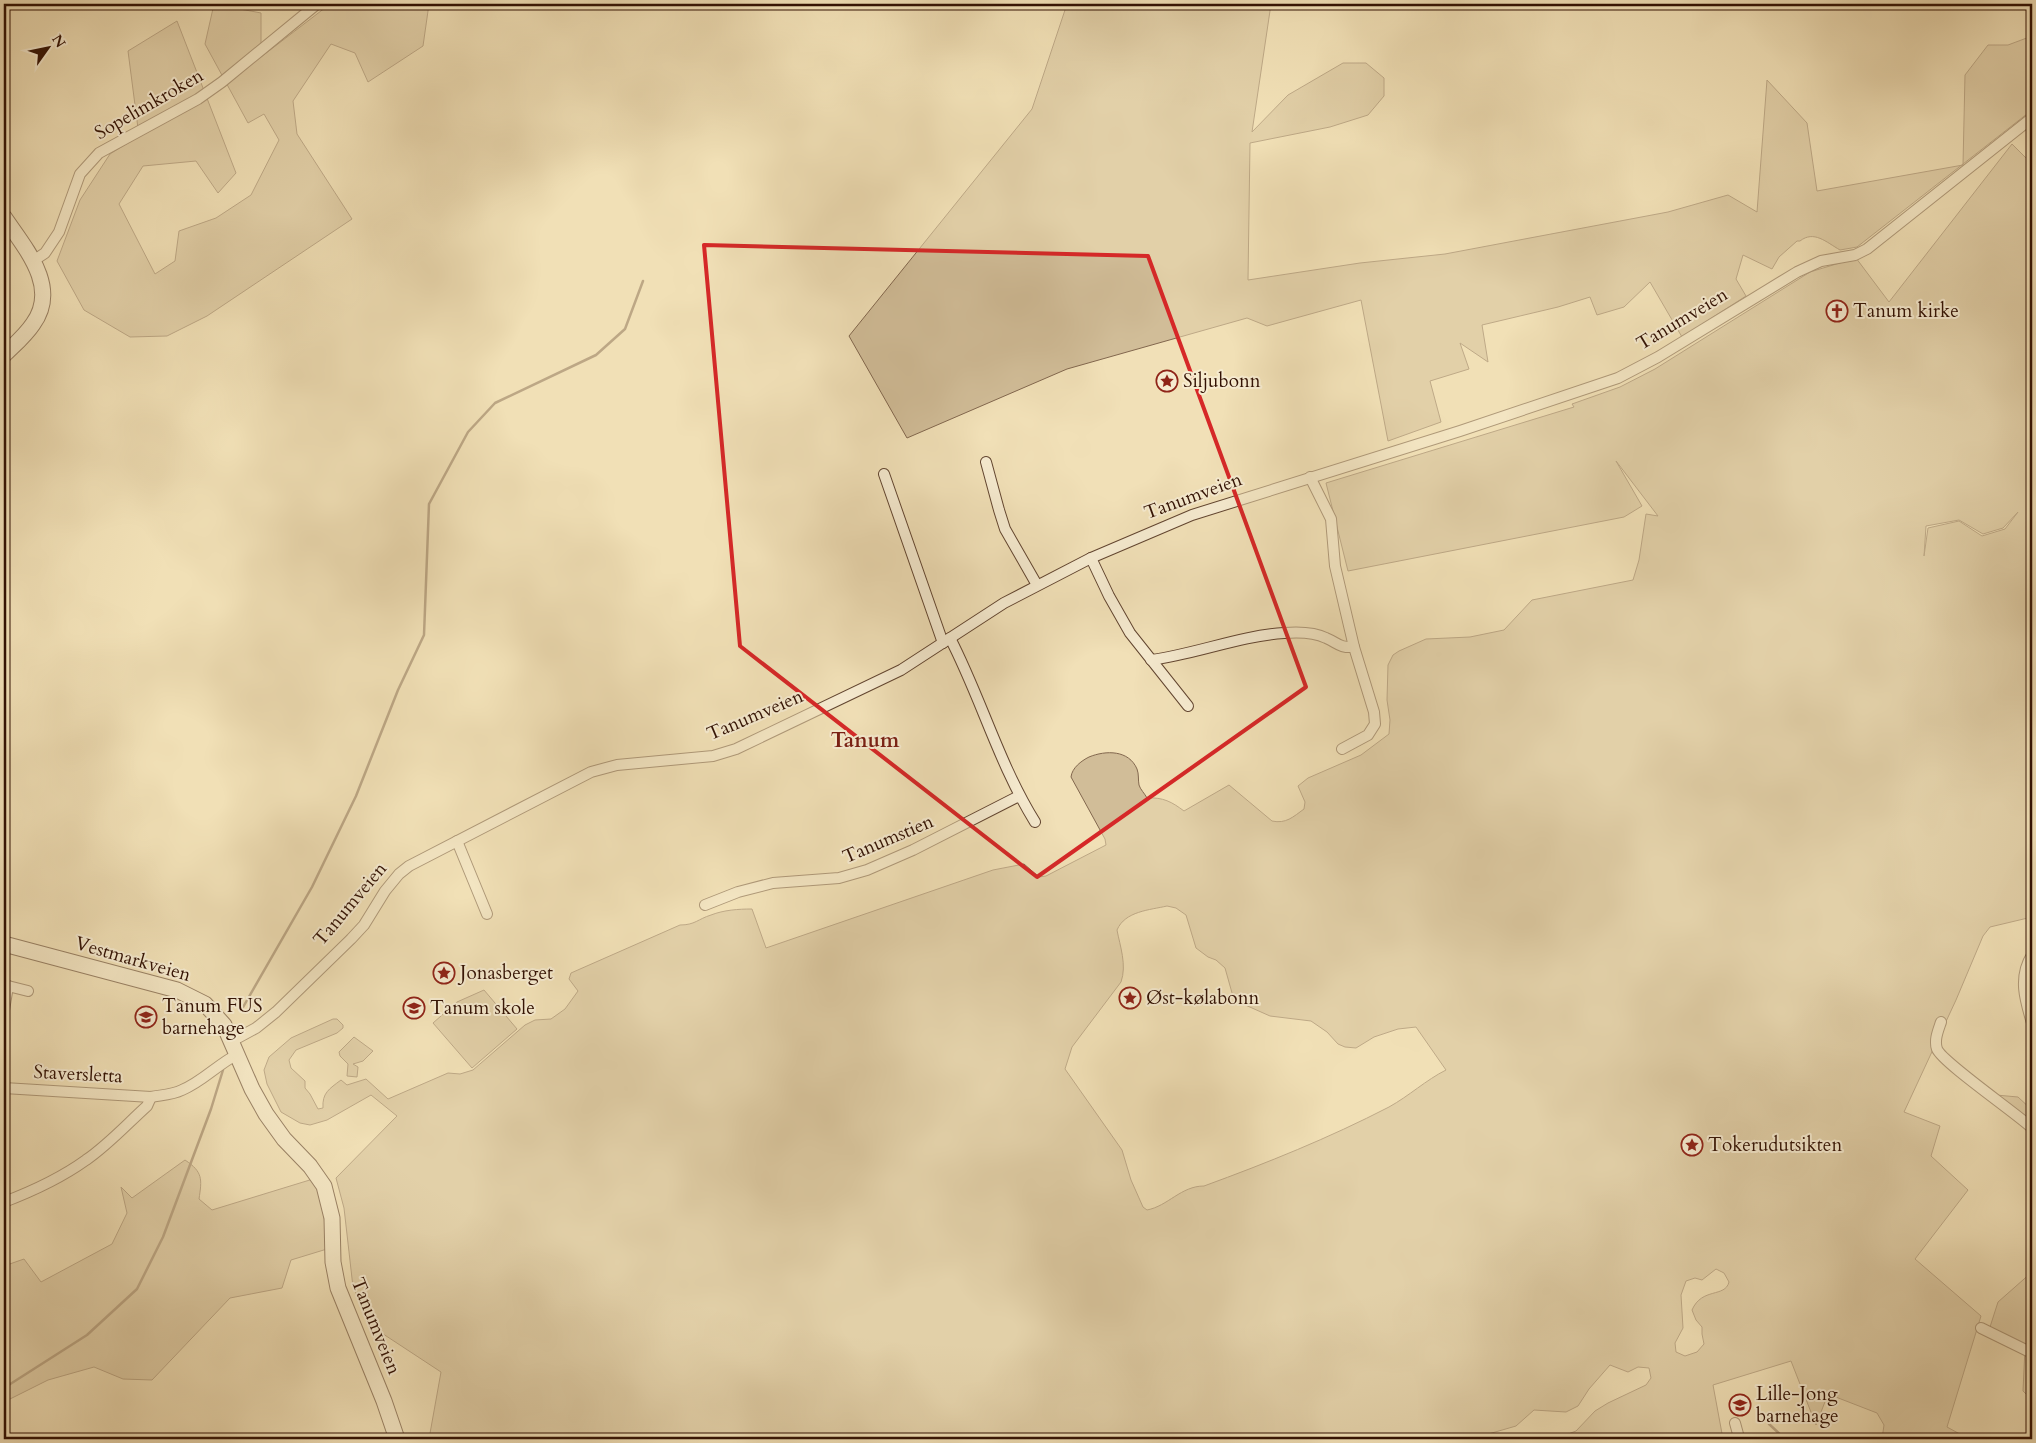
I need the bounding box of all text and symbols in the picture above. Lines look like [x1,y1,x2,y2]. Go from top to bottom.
north arrow [22,22,72,72]
text: N [47,31,70,51]
street label: Sopelimkroken [90,62,208,146]
street label: Tanumveien [1631,281,1733,357]
place label: Tanum kirke [1853,298,1959,324]
church icon: Tanum kirke [1825,299,1849,323]
place label: Siljubonn [1183,368,1261,394]
place icon: Siljubonn [1155,369,1179,393]
street label: Tanumveien [1140,466,1246,526]
street label: Tanumveien [703,683,807,747]
district label: Tanum [831,726,900,755]
street label: Tanumstien [838,808,938,870]
street label: Tanumveien [307,856,393,952]
street label: Vestmarkveien [72,930,194,988]
place label: Jonasberget [457,960,553,986]
place icon: Jonasberget [432,961,456,985]
place label: Øst-kølabonn [1146,985,1259,1011]
place icon: Øst-kølabonn [1118,986,1142,1010]
place label: Tanum FUS barnehage [162,993,262,1041]
place label: Tanum skole [430,995,535,1021]
school or university icon: Tanum skole [402,996,426,1020]
school or university icon: Tanum FUS barnehage [134,1005,158,1029]
street label: Staversletta [33,1059,123,1089]
place label: Tokerudutsikten [1708,1132,1842,1158]
place icon: Tokerudutsikten [1680,1133,1704,1157]
street label: Tanumveien [345,1274,407,1379]
place label: Lille-Jong barnehage [1756,1381,1839,1429]
school or university icon: Lille-Jong barnehage [1728,1393,1752,1417]

